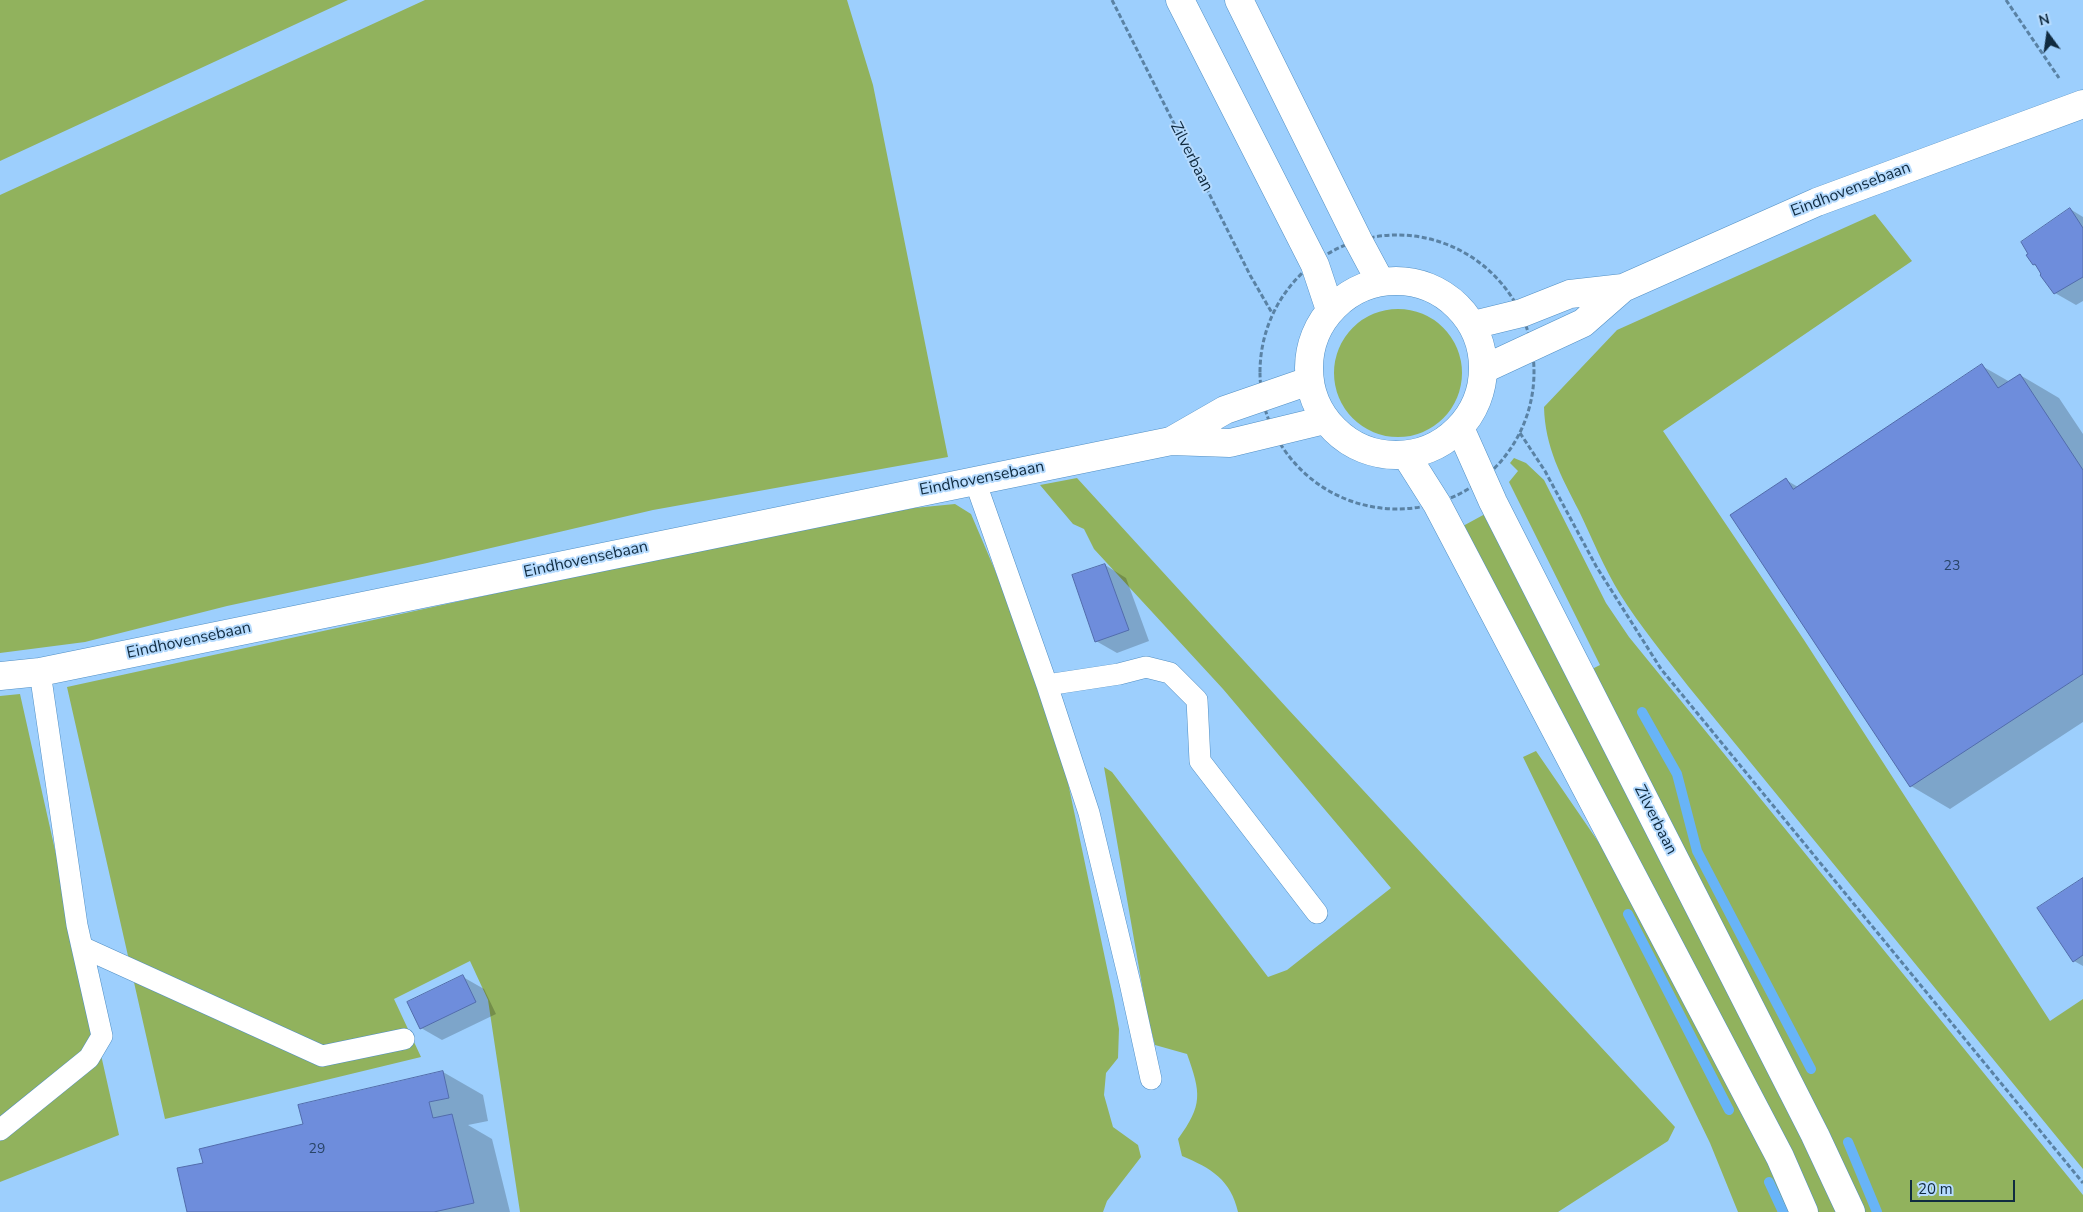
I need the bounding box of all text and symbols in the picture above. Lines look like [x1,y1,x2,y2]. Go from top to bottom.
text: N [2037,9,2052,30]
north arrow [2023,10,2073,60]
street label: Zilverbaan [1165,119,1217,195]
street label: Eindhovensebaan [1788,158,1914,222]
street label: Eindhovensebaan [918,457,1046,501]
street label: Eindhovensebaan [522,537,650,583]
house number: 23 [1944,559,1960,575]
street label: Eindhovensebaan [125,618,253,664]
street label: Zilverbaan [1629,782,1681,858]
house number: 29 [309,1142,325,1158]
scale bar [1913,1170,2018,1202]
text: 20 m [1918,1179,1953,1199]

